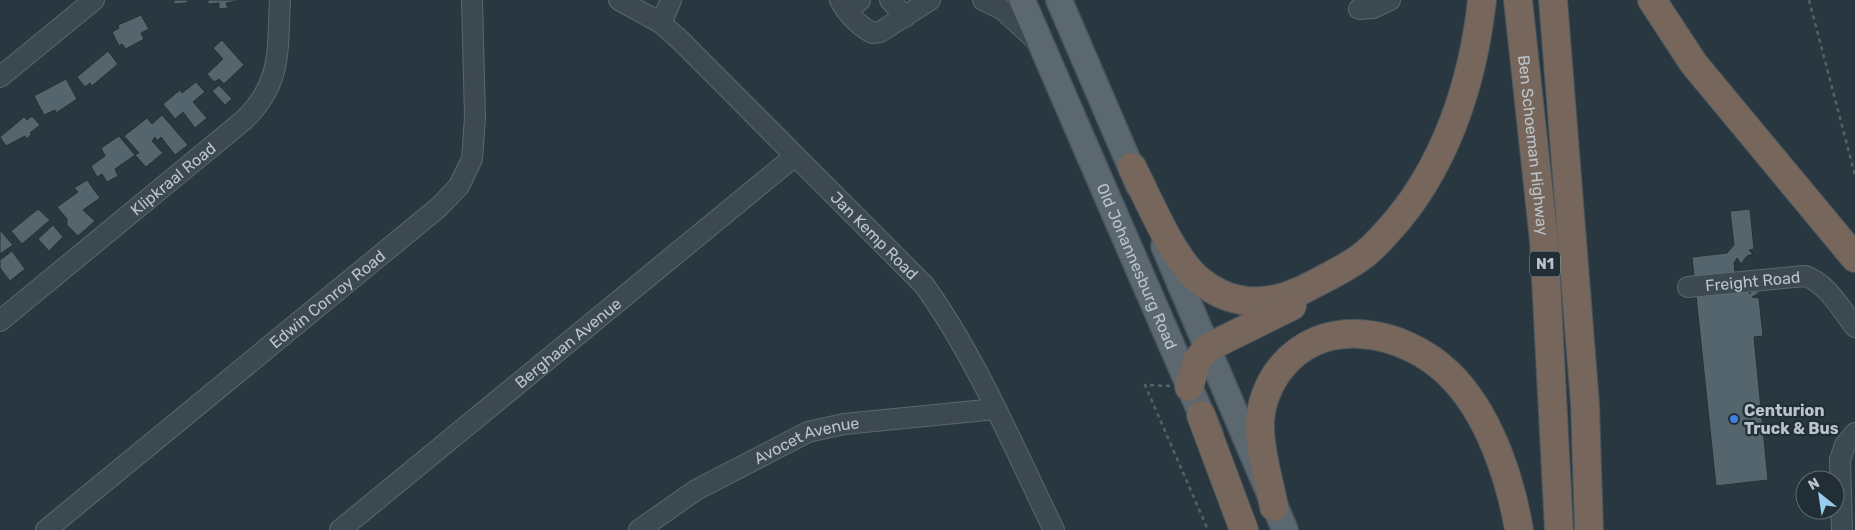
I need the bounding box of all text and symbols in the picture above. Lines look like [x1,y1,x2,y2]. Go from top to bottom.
street label: Ben Schoeman Highway [1514,54,1552,237]
street label: Klipkraal Road [127,138,220,220]
street label: Old Johannesburg Road [1092,180,1181,352]
street label: Jan Kemp Road [826,188,922,284]
street label: Edwin Conroy Road [266,246,389,352]
road number: N1 [1530,252,1560,276]
street label: Freight Road [1704,267,1801,295]
street label: Berghaan Avenue [511,294,625,392]
place label: Centurion Truck & Bus [1744,401,1839,438]
marker: Centurion Truck & Bus [1728,413,1740,425]
street label: Avocet Avenue [751,414,860,468]
north arrow [1795,470,1845,520]
text: N [1805,474,1822,494]

